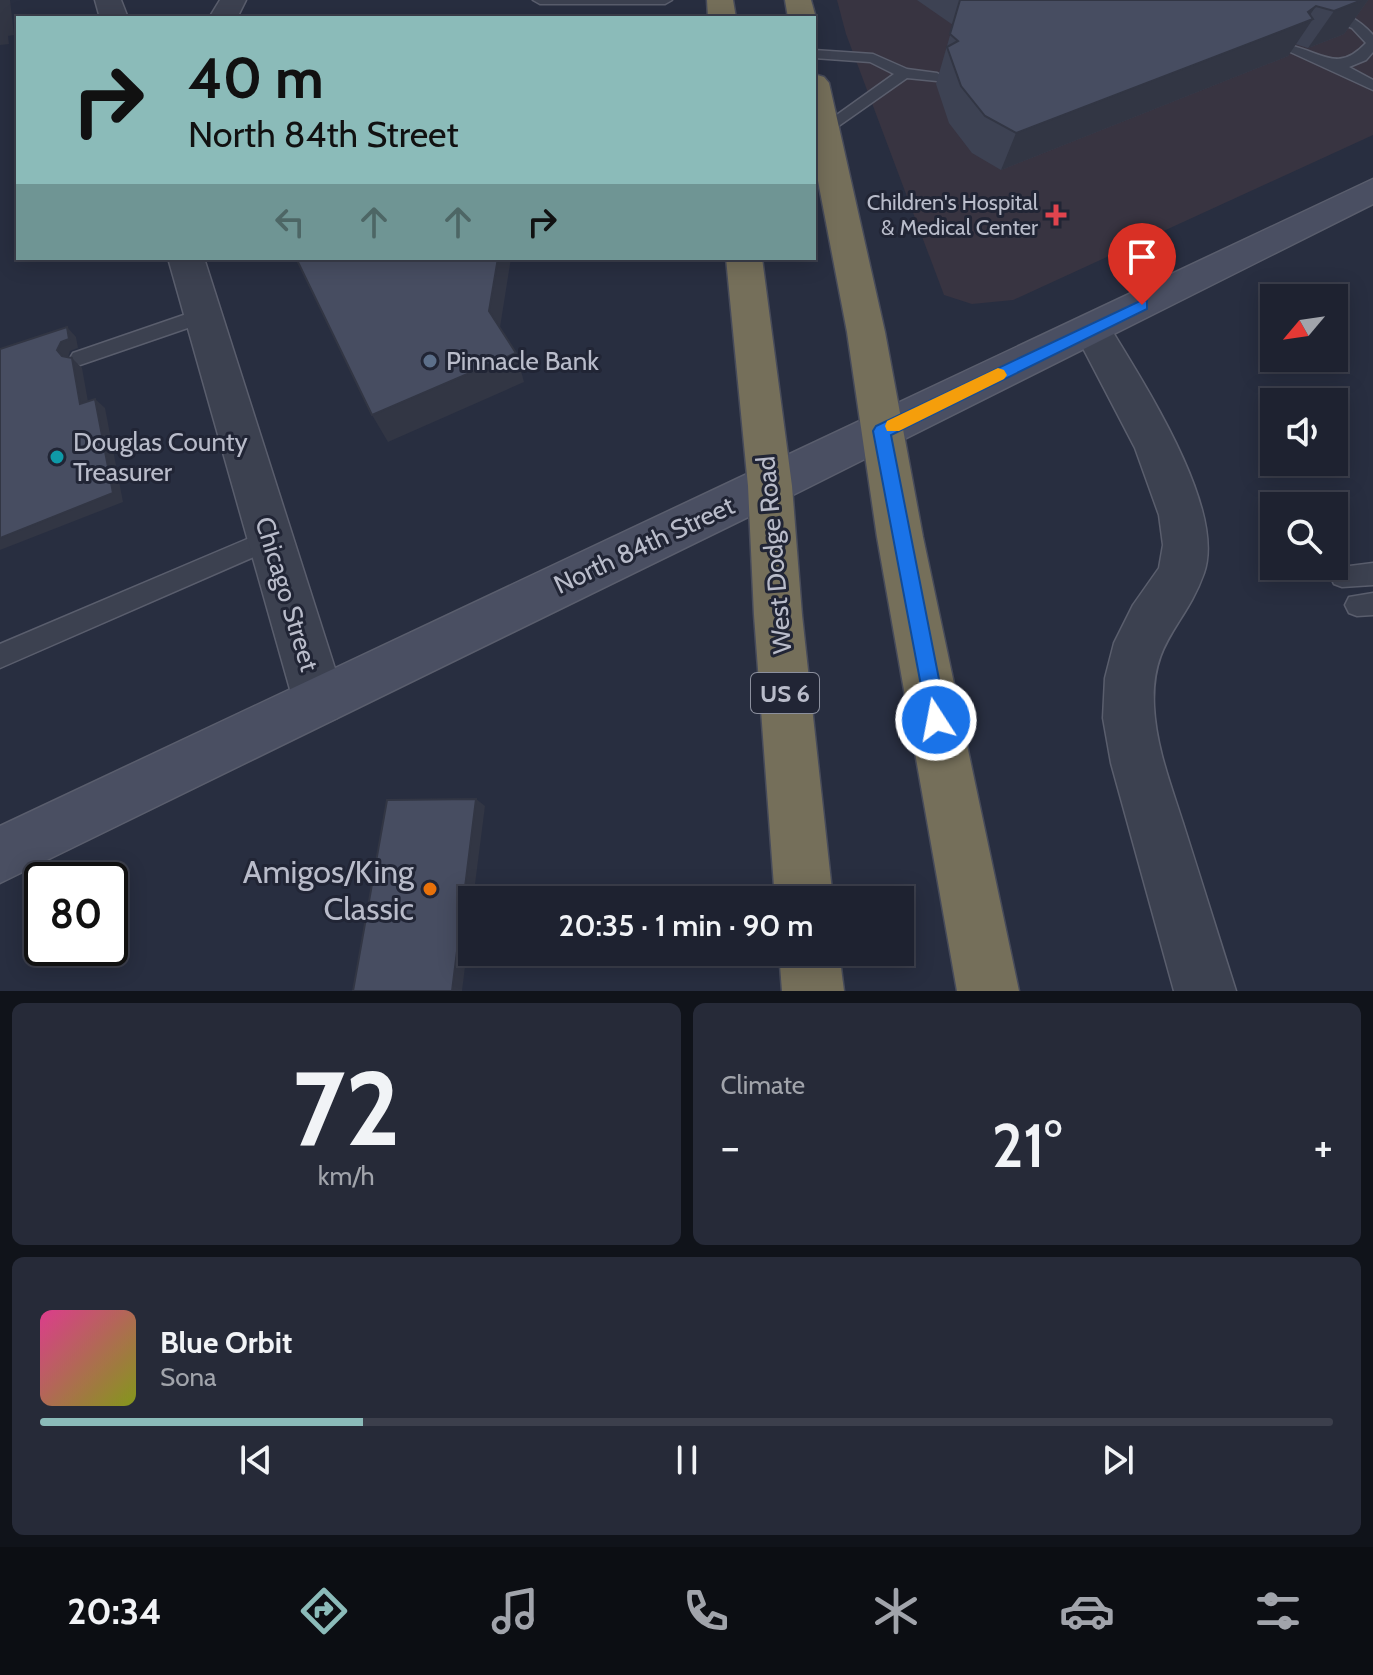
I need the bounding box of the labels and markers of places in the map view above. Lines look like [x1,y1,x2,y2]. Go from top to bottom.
place label: Children's Hospital & Medical Center [867,189,1039,241]
marker: Children's Hospital & Medical Center [1045,204,1067,226]
pin [1108,223,1176,305]
place label: Pinnacle Bank [446,345,599,377]
marker: Pinnacle Bank [421,352,439,370]
place label: Douglas County Treasurer [73,426,248,488]
marker: Douglas County Treasurer [48,448,66,466]
place label: Amigos/King Classic [243,852,415,928]
marker: Amigos/King Classic [421,880,439,898]

